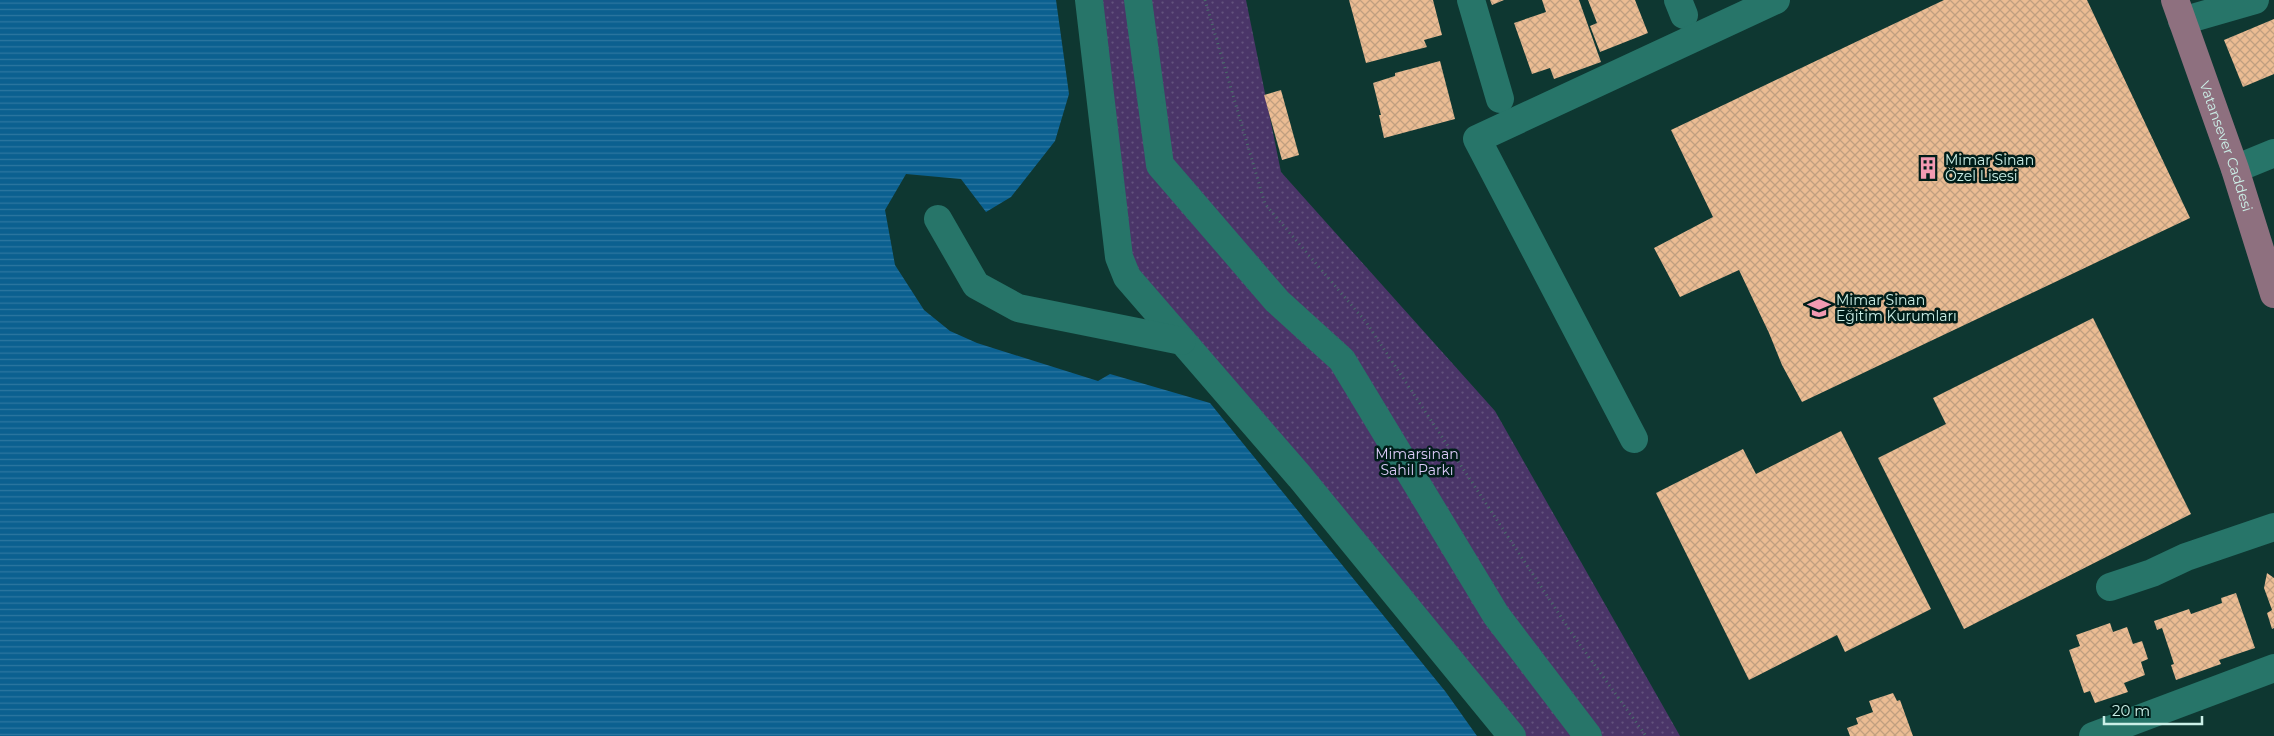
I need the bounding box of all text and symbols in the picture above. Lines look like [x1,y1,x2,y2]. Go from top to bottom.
street label: Vatansever Caddesi [2195,79,2257,214]
place label: Mimar Sinan Özel Lisesi [1945,151,2034,185]
building icon: Mimar Sinan Özel Lisesi [1915,155,1941,181]
place label: Mimar Sinan Eğitim Kurumları [1836,291,1957,325]
school or university icon: Mimar Sinan Eğitim Kurumları [1806,295,1832,321]
park label: Mimarsinan Sahil Parkı [1375,445,1459,479]
scale bar [2104,694,2202,726]
text: 20 m [2112,701,2150,720]

